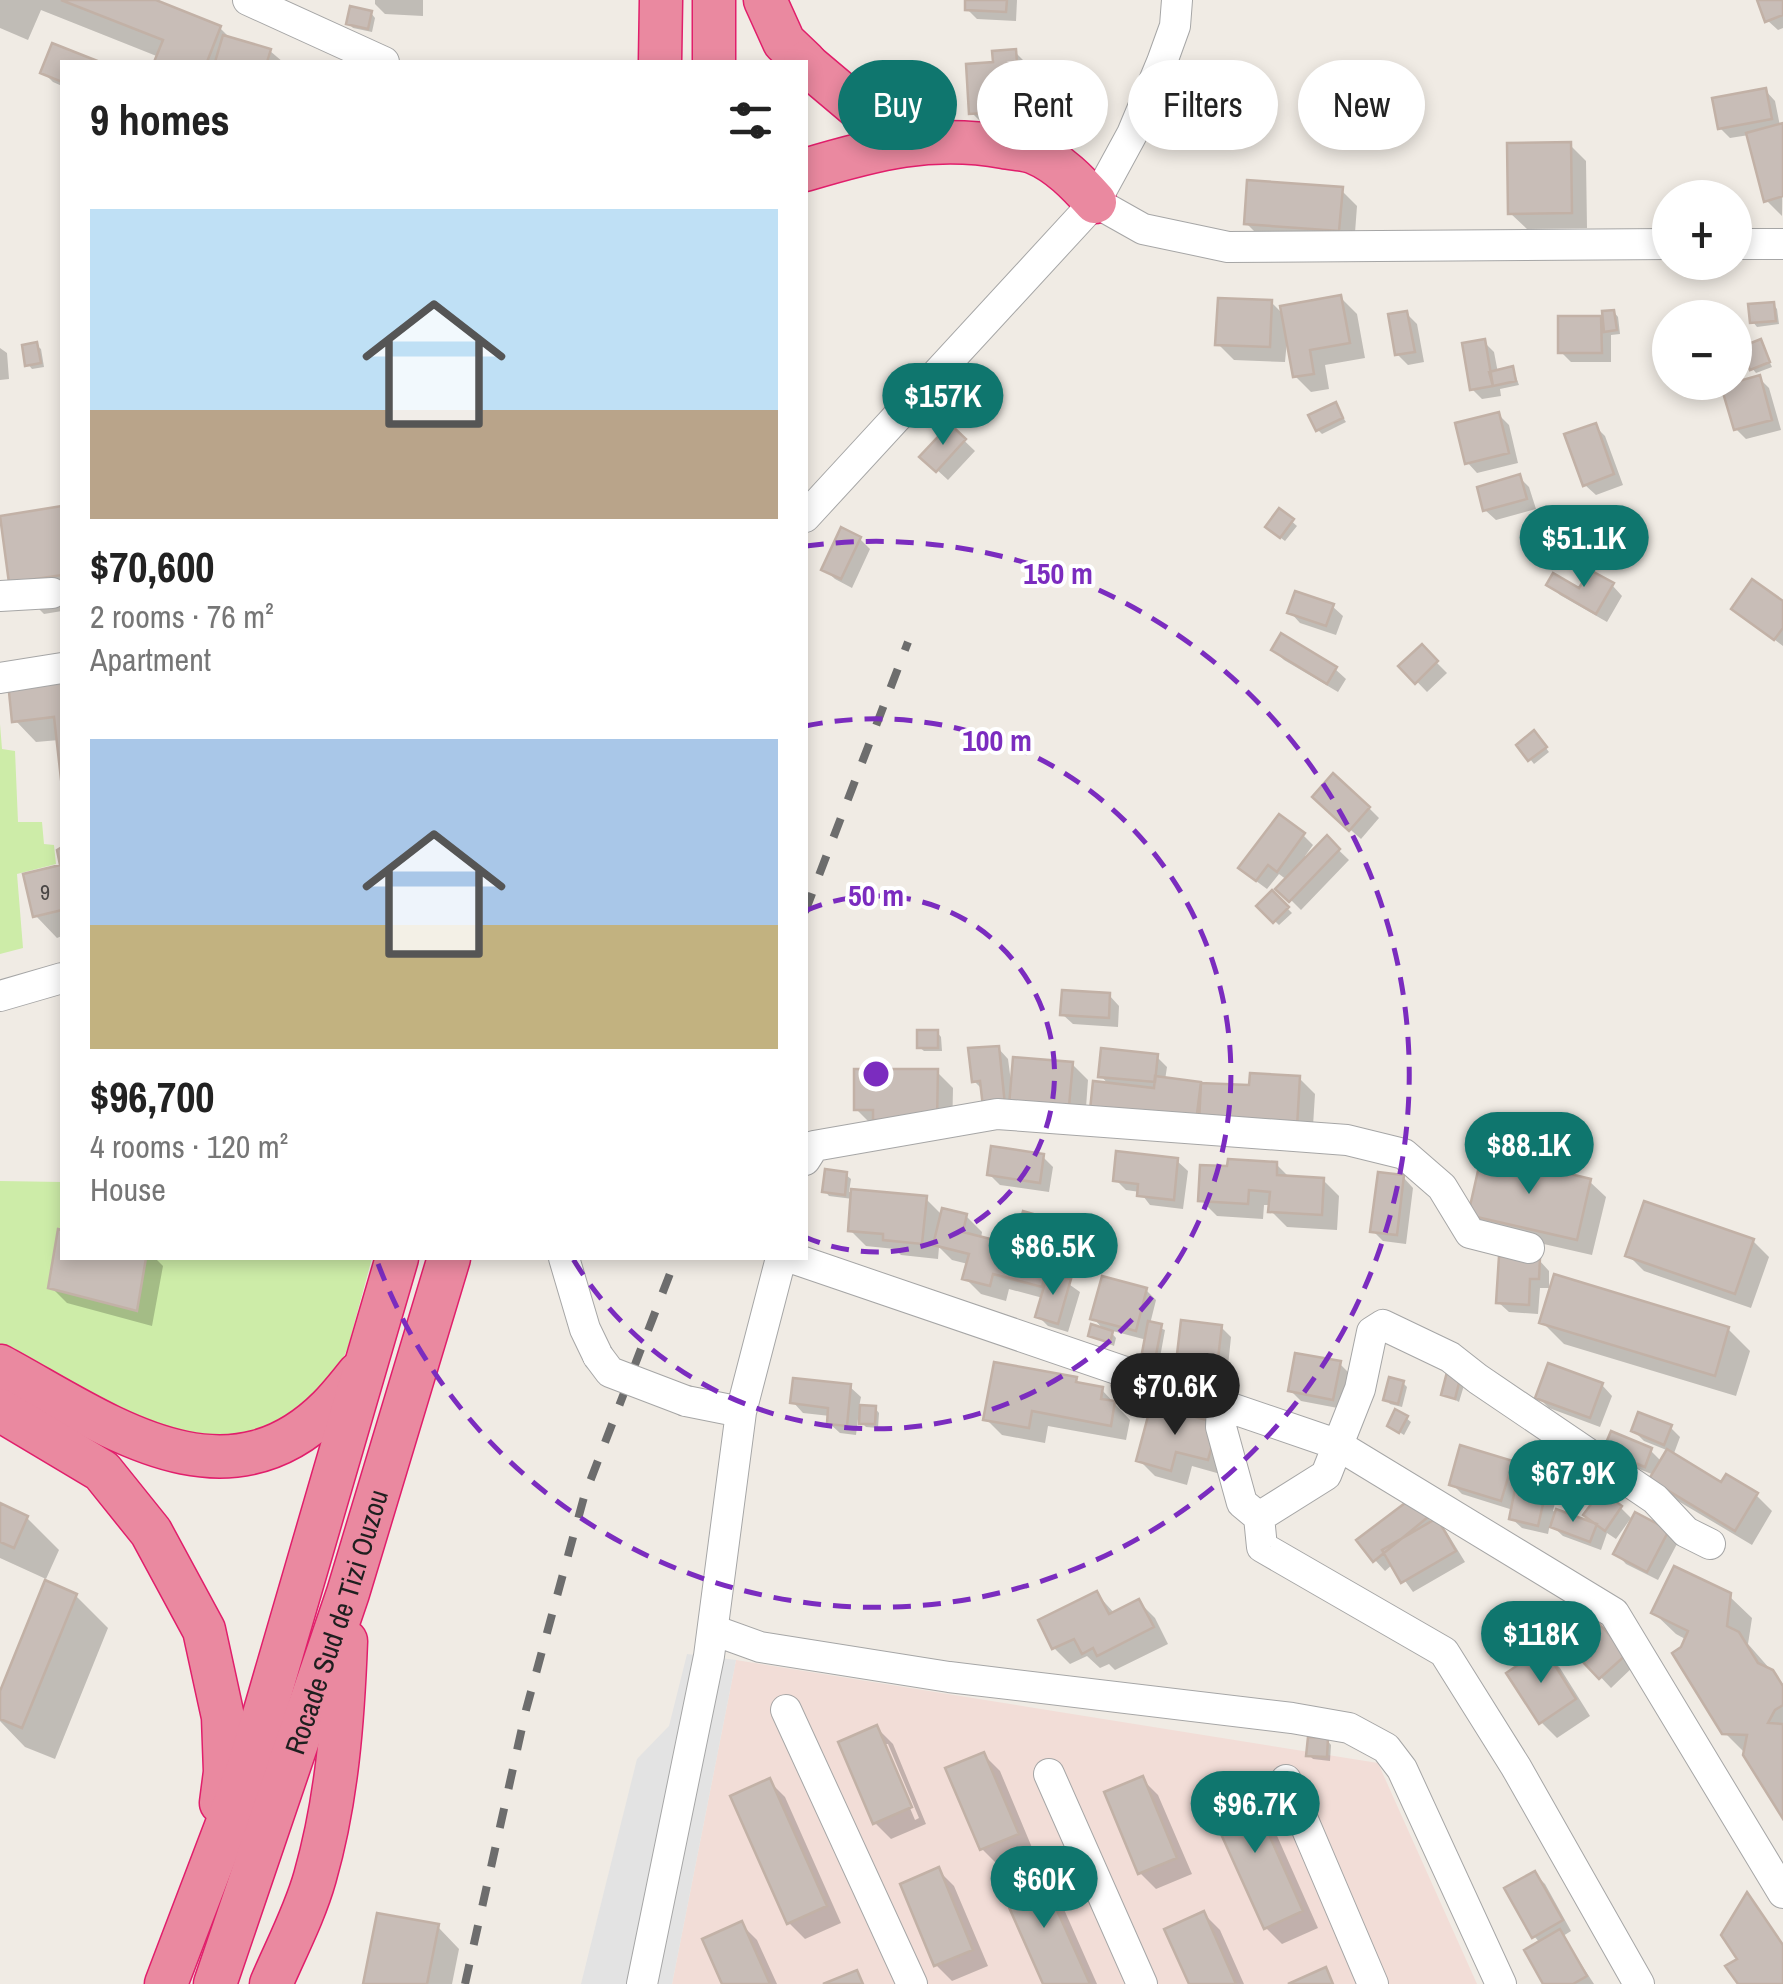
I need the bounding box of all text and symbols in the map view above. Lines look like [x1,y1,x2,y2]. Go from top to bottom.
chip: Buy [838,60,957,150]
chip: Rent [977,60,1108,150]
chip: Filters [1128,60,1278,150]
chip: New [1298,60,1425,150]
text: 9 homes [90,92,230,148]
icon: filters [723,93,778,148]
map controls [1652,180,1752,400]
button: + [1652,180,1752,280]
icon: home [344,274,524,454]
button: − [1652,300,1752,400]
pin: $157K [873,363,1013,448]
text: $157K [904,374,982,417]
pin: $51.1K [1503,505,1665,590]
text: $51.1K [1542,516,1626,559]
text: $70,600 [90,539,215,595]
text: 150 m [1023,553,1093,593]
text: 2 rooms · 76 m² [90,595,274,638]
text: Apartment [90,638,211,681]
text: 100 m [962,720,1032,760]
icon: home [344,804,524,984]
text: 50 m [848,875,904,915]
house number: 9 [40,877,50,907]
centre of rings [858,1056,894,1092]
text: $96,700 [90,1069,215,1125]
pin: $88.1K [1448,1112,1610,1197]
text: $88.1K [1487,1123,1571,1166]
text: 4 rooms · 120 m² [90,1125,288,1168]
text: House [90,1168,166,1211]
pin: $86.5K [972,1213,1134,1298]
text: $86.5K [1011,1224,1095,1267]
pin: $70.6K [1094,1353,1256,1438]
text: $70.6K [1133,1364,1217,1407]
pin: $67.9K [1492,1440,1654,1525]
text: $67.9K [1531,1451,1615,1494]
street label: Rocade Sud de Tizi Ouzou [276,1485,397,1759]
pin: $118K [1471,1601,1611,1686]
text: $118K [1503,1612,1579,1655]
pin: $96.7K [1174,1771,1336,1856]
text: $96.7K [1213,1782,1297,1825]
pin: $60K [985,1846,1103,1931]
text: $60K [1013,1857,1075,1900]

